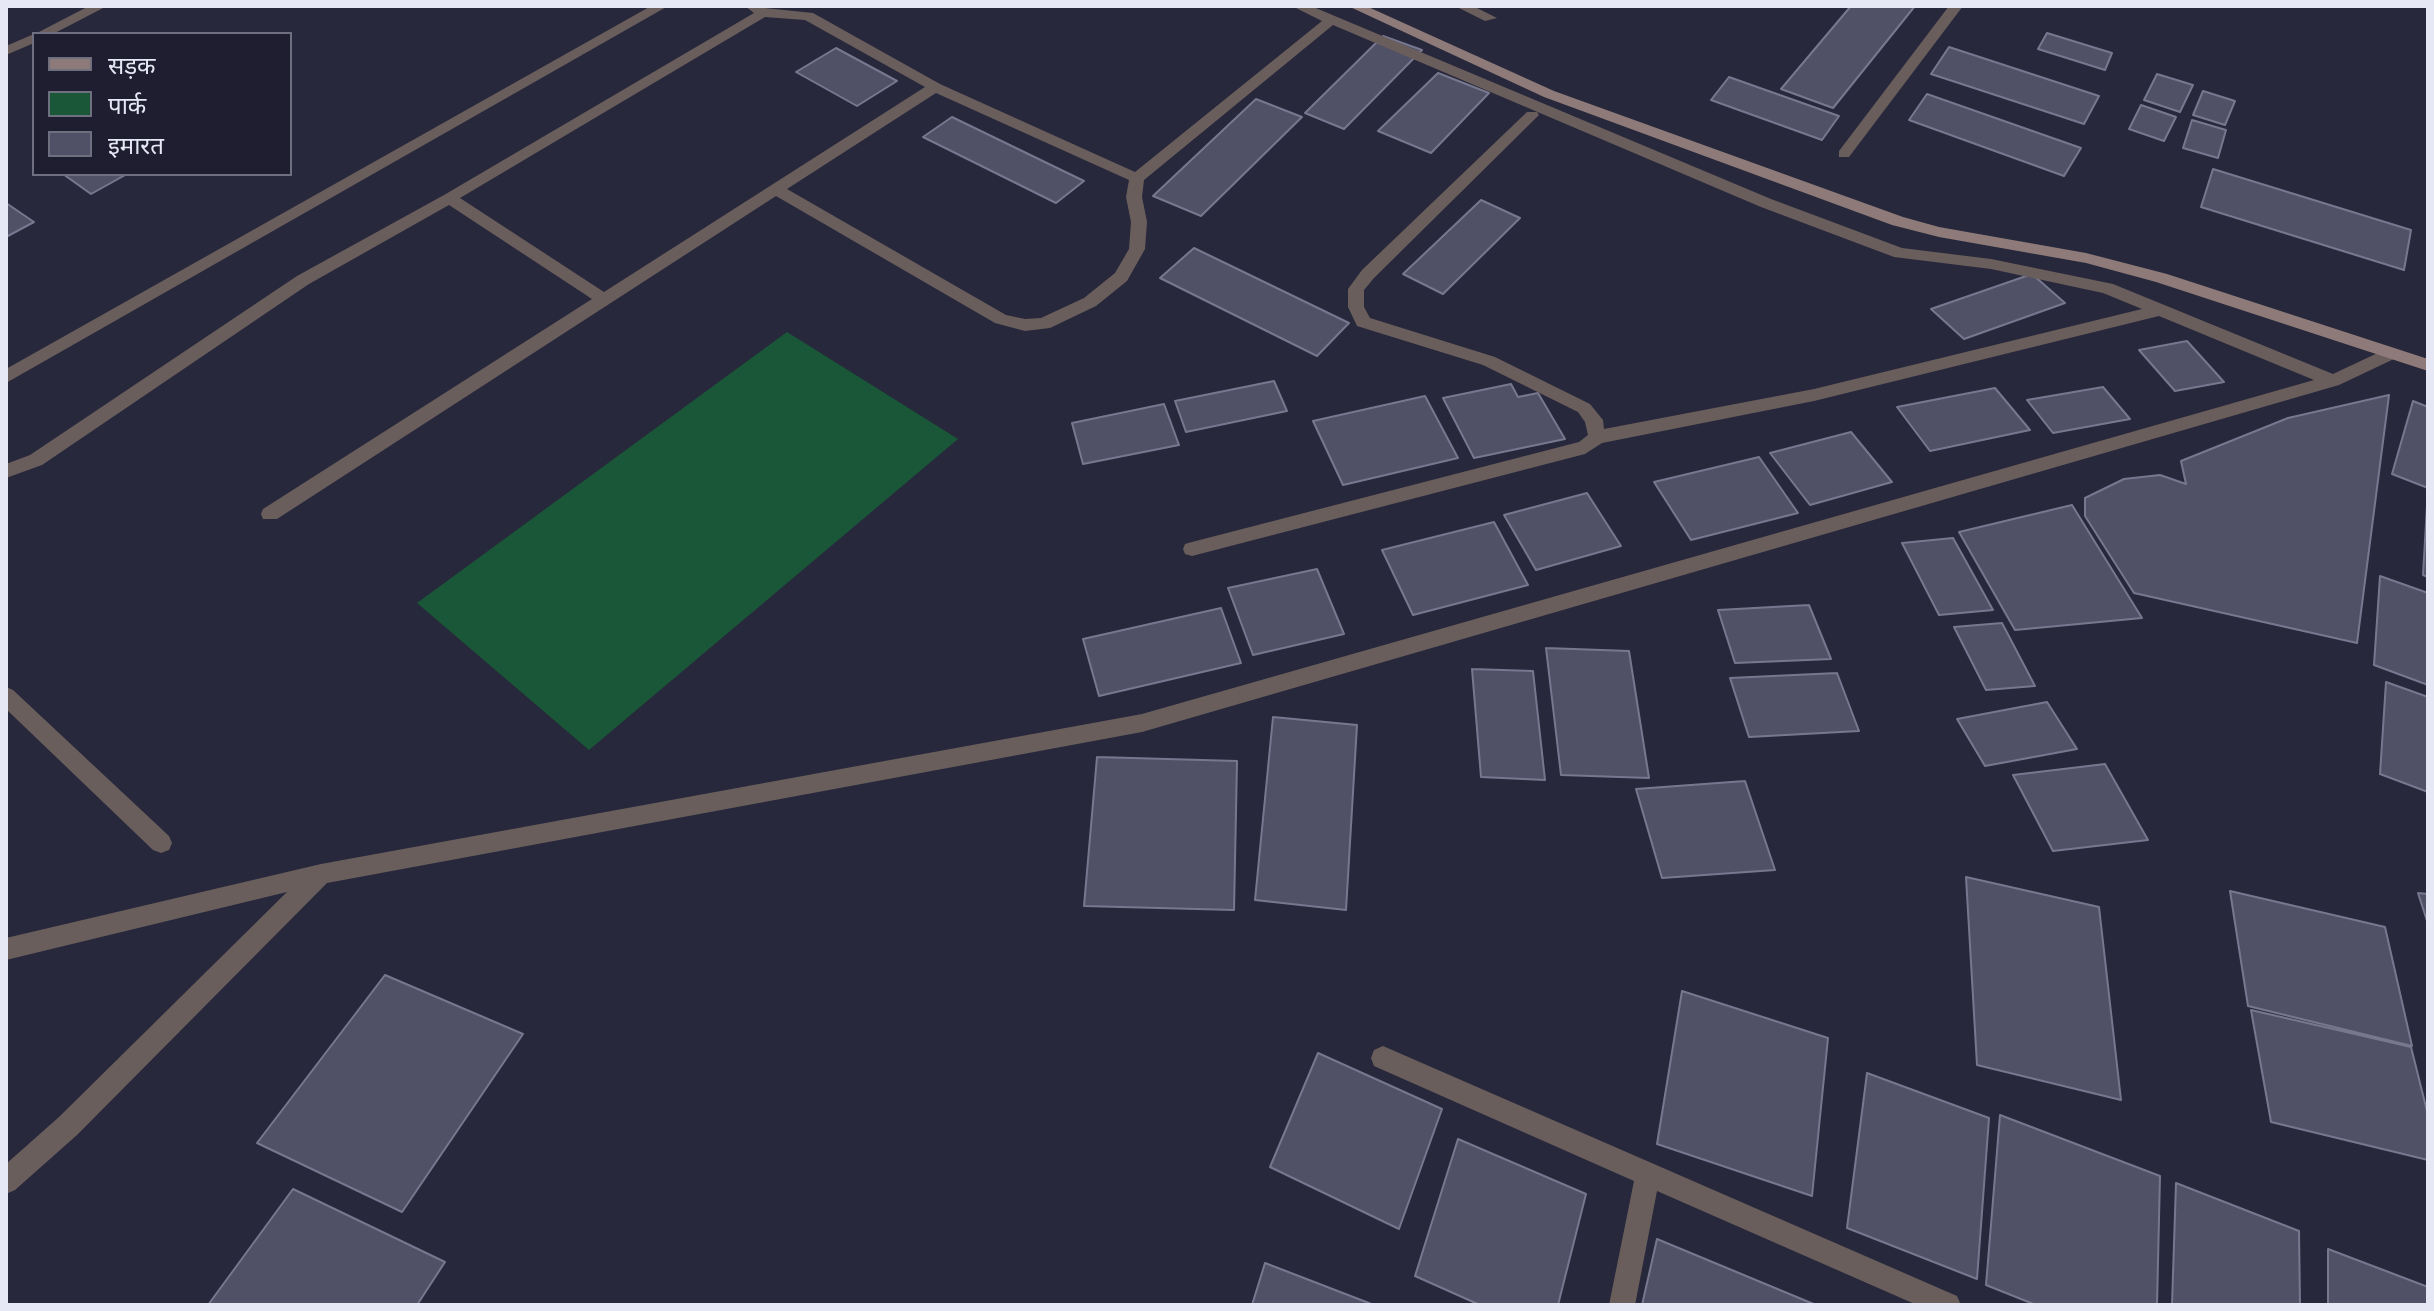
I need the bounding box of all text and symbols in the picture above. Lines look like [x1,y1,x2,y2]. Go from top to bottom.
legend [32,32,292,176]
text: सड़क [108,48,156,81]
text: पार्क [108,88,146,121]
text: इमारत [108,128,164,161]

